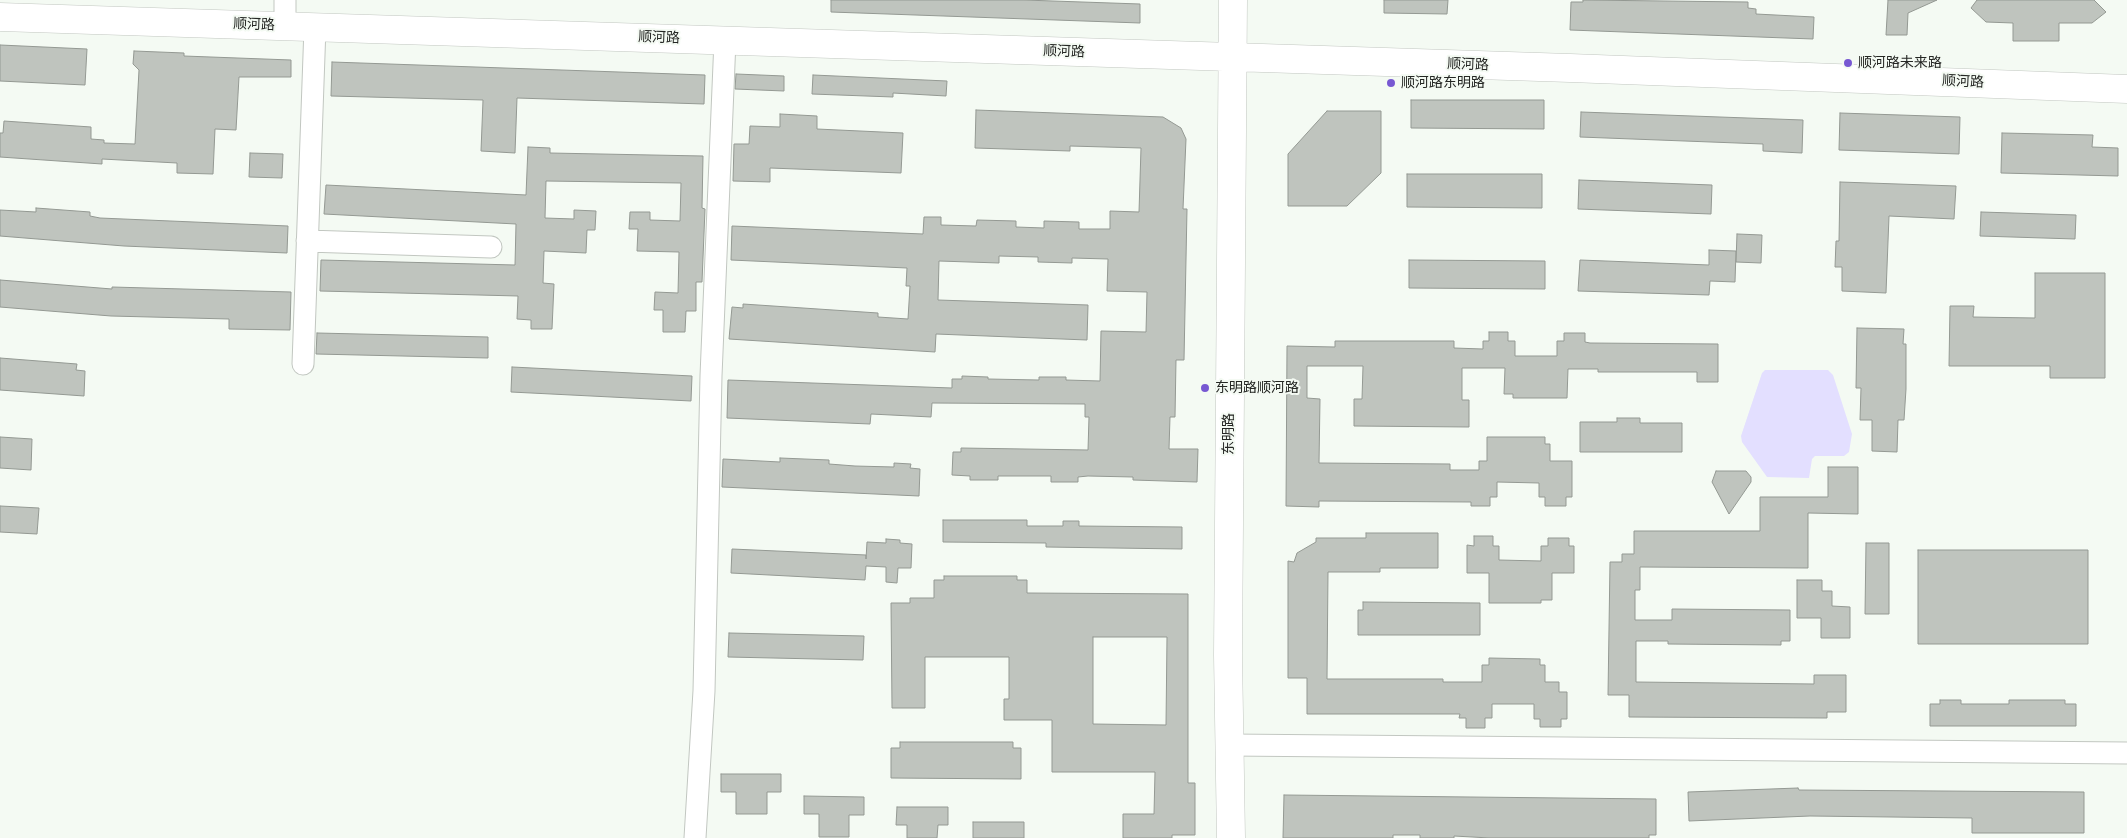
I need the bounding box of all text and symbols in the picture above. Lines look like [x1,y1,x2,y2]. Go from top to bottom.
street label: 顺河路 [233,16,275,34]
street label: 顺河路 [638,29,680,47]
street label: 顺河路 [1043,43,1085,61]
place label: 顺河路未来路 [1858,55,1942,71]
street label: 顺河路 [1447,56,1489,74]
marker: 顺河路未来路 [1842,57,1854,69]
street label: 顺河路 [1942,73,1984,91]
place label: 顺河路东明路 [1401,75,1485,91]
marker: 顺河路东明路 [1385,77,1397,89]
place label: 东明路顺河路 [1215,380,1299,396]
marker: 东明路顺河路 [1199,382,1211,394]
street label: 东明路 [1221,413,1237,455]

